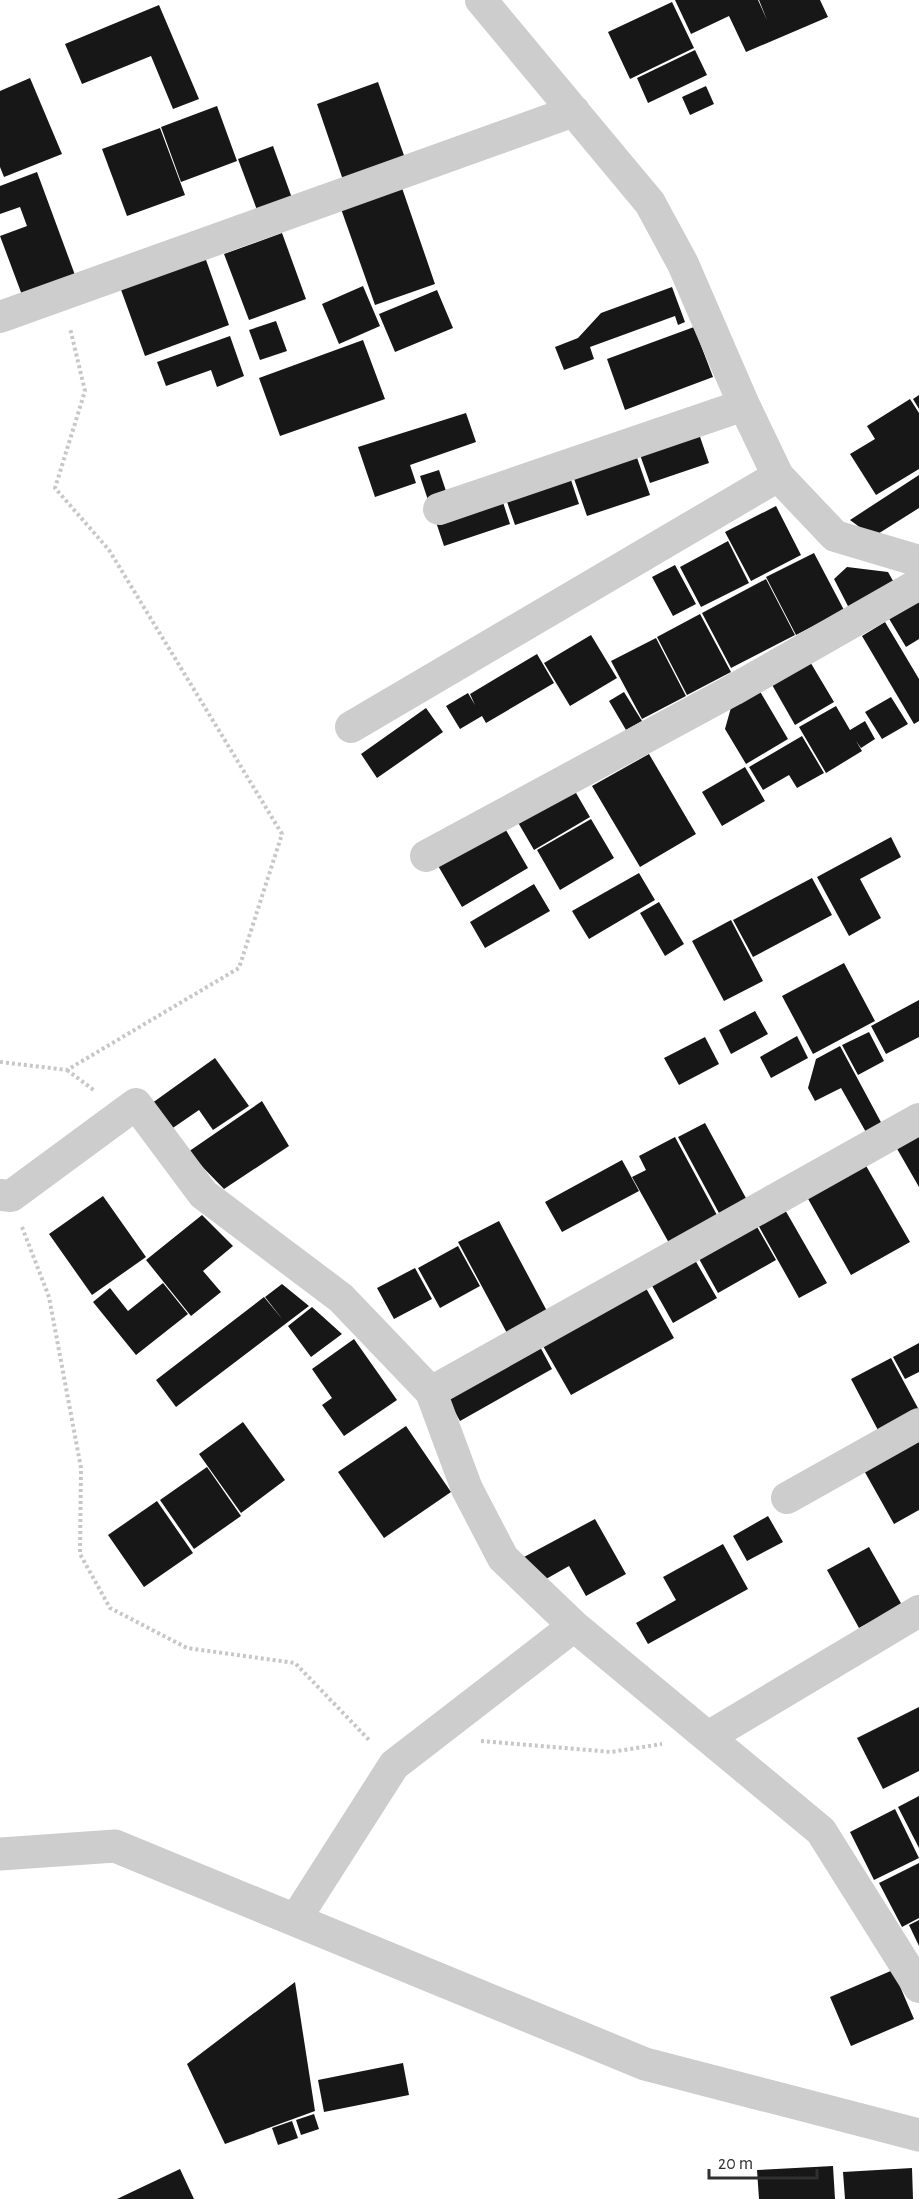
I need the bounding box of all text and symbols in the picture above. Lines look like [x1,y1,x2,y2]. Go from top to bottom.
scale bar [709,2142,817,2180]
text: 20 m [718,2155,753,2173]

